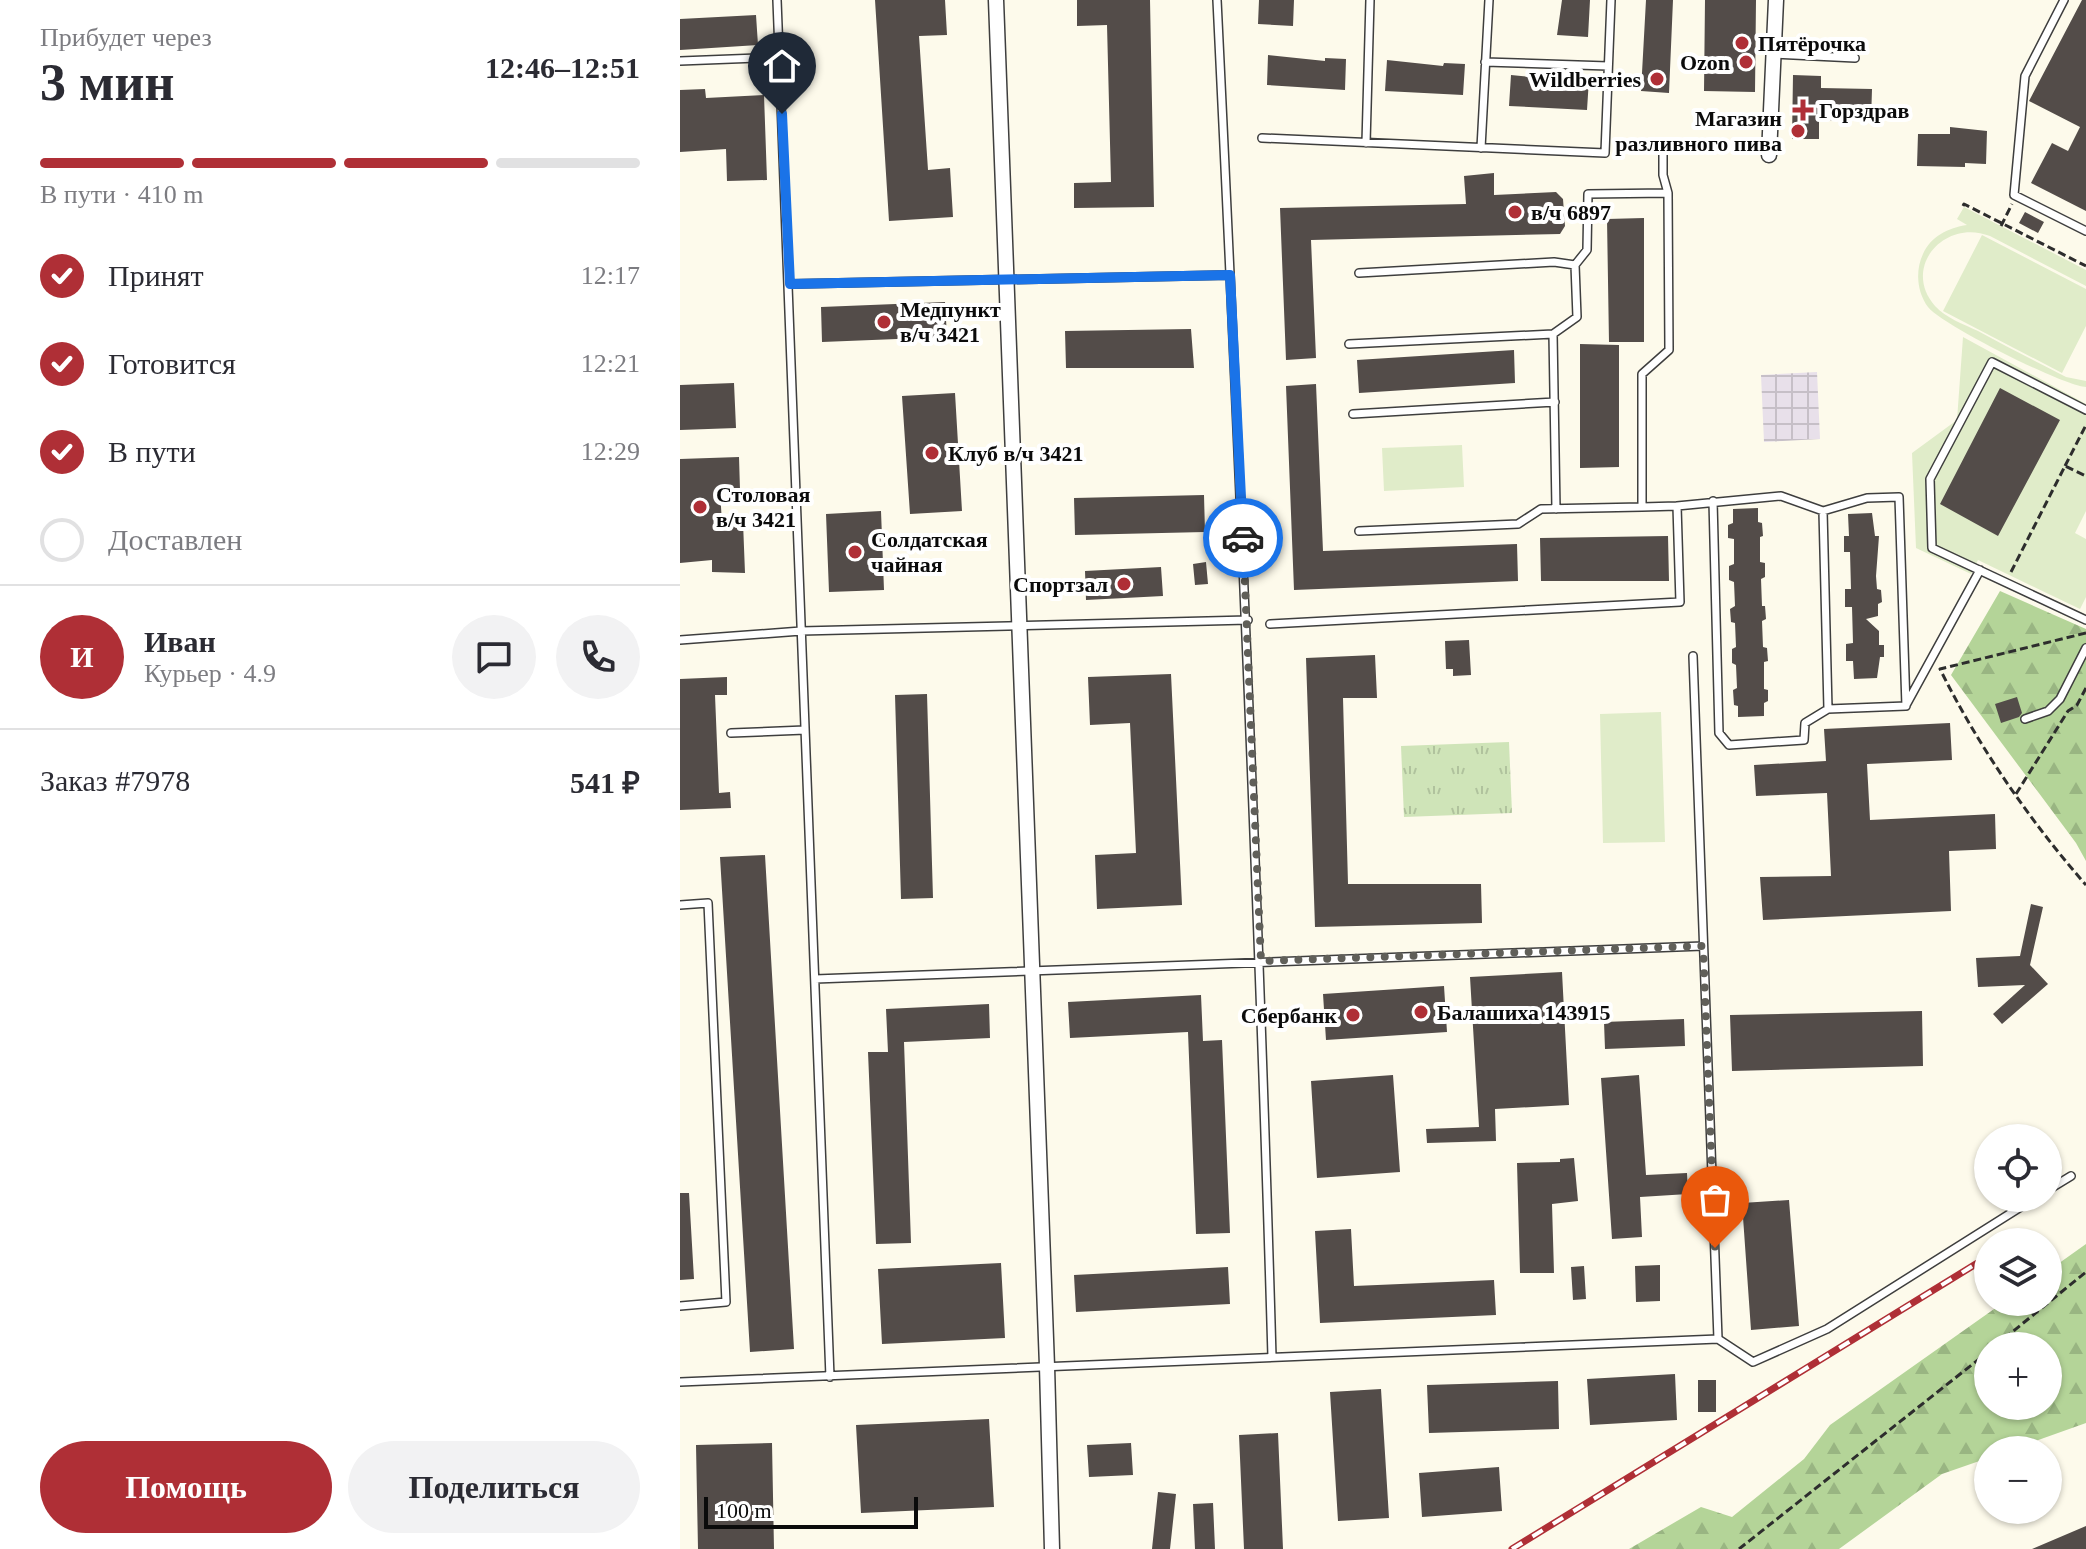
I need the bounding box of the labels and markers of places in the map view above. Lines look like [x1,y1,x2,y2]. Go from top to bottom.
place label: Пятёрочка [1758,31,1866,56]
pin [748,32,816,114]
marker: Пятёрочка [1733,34,1751,52]
place label: Ozon [1680,50,1730,75]
marker: Ozon [1737,53,1755,71]
place label: Wildberries [1529,67,1641,92]
marker: Wildberries [1648,70,1666,88]
place label: Горздрав [1819,98,1909,123]
marker: Горздрав [1794,101,1812,119]
place label: Магазин разливного пива [1615,106,1782,156]
marker: Магазин разливного пива [1789,122,1807,140]
place label: в/ч 6897 [1531,200,1611,225]
marker: в/ч 6897 [1506,203,1524,221]
place label: Медпункт в/ч 3421 [900,297,1001,347]
marker: Медпункт в/ч 3421 [875,313,893,331]
place label: Клуб в/ч 3421 [948,441,1083,466]
marker: Клуб в/ч 3421 [923,444,941,462]
place label: Столовая в/ч 3421 [716,482,811,532]
marker: Столовая в/ч 3421 [691,498,709,516]
place label: Солдатская чайная [871,527,988,577]
marker: Солдатская чайная [846,543,864,561]
place label: Спортзал [1013,572,1108,597]
marker: Спортзал [1115,575,1133,593]
place label: Балашиха 143915 [1437,1000,1611,1025]
place label: Сбербанк [1241,1003,1337,1028]
marker: Балашиха 143915 [1412,1003,1430,1021]
marker: Сбербанк [1344,1006,1362,1024]
pin [1681,1166,1749,1248]

